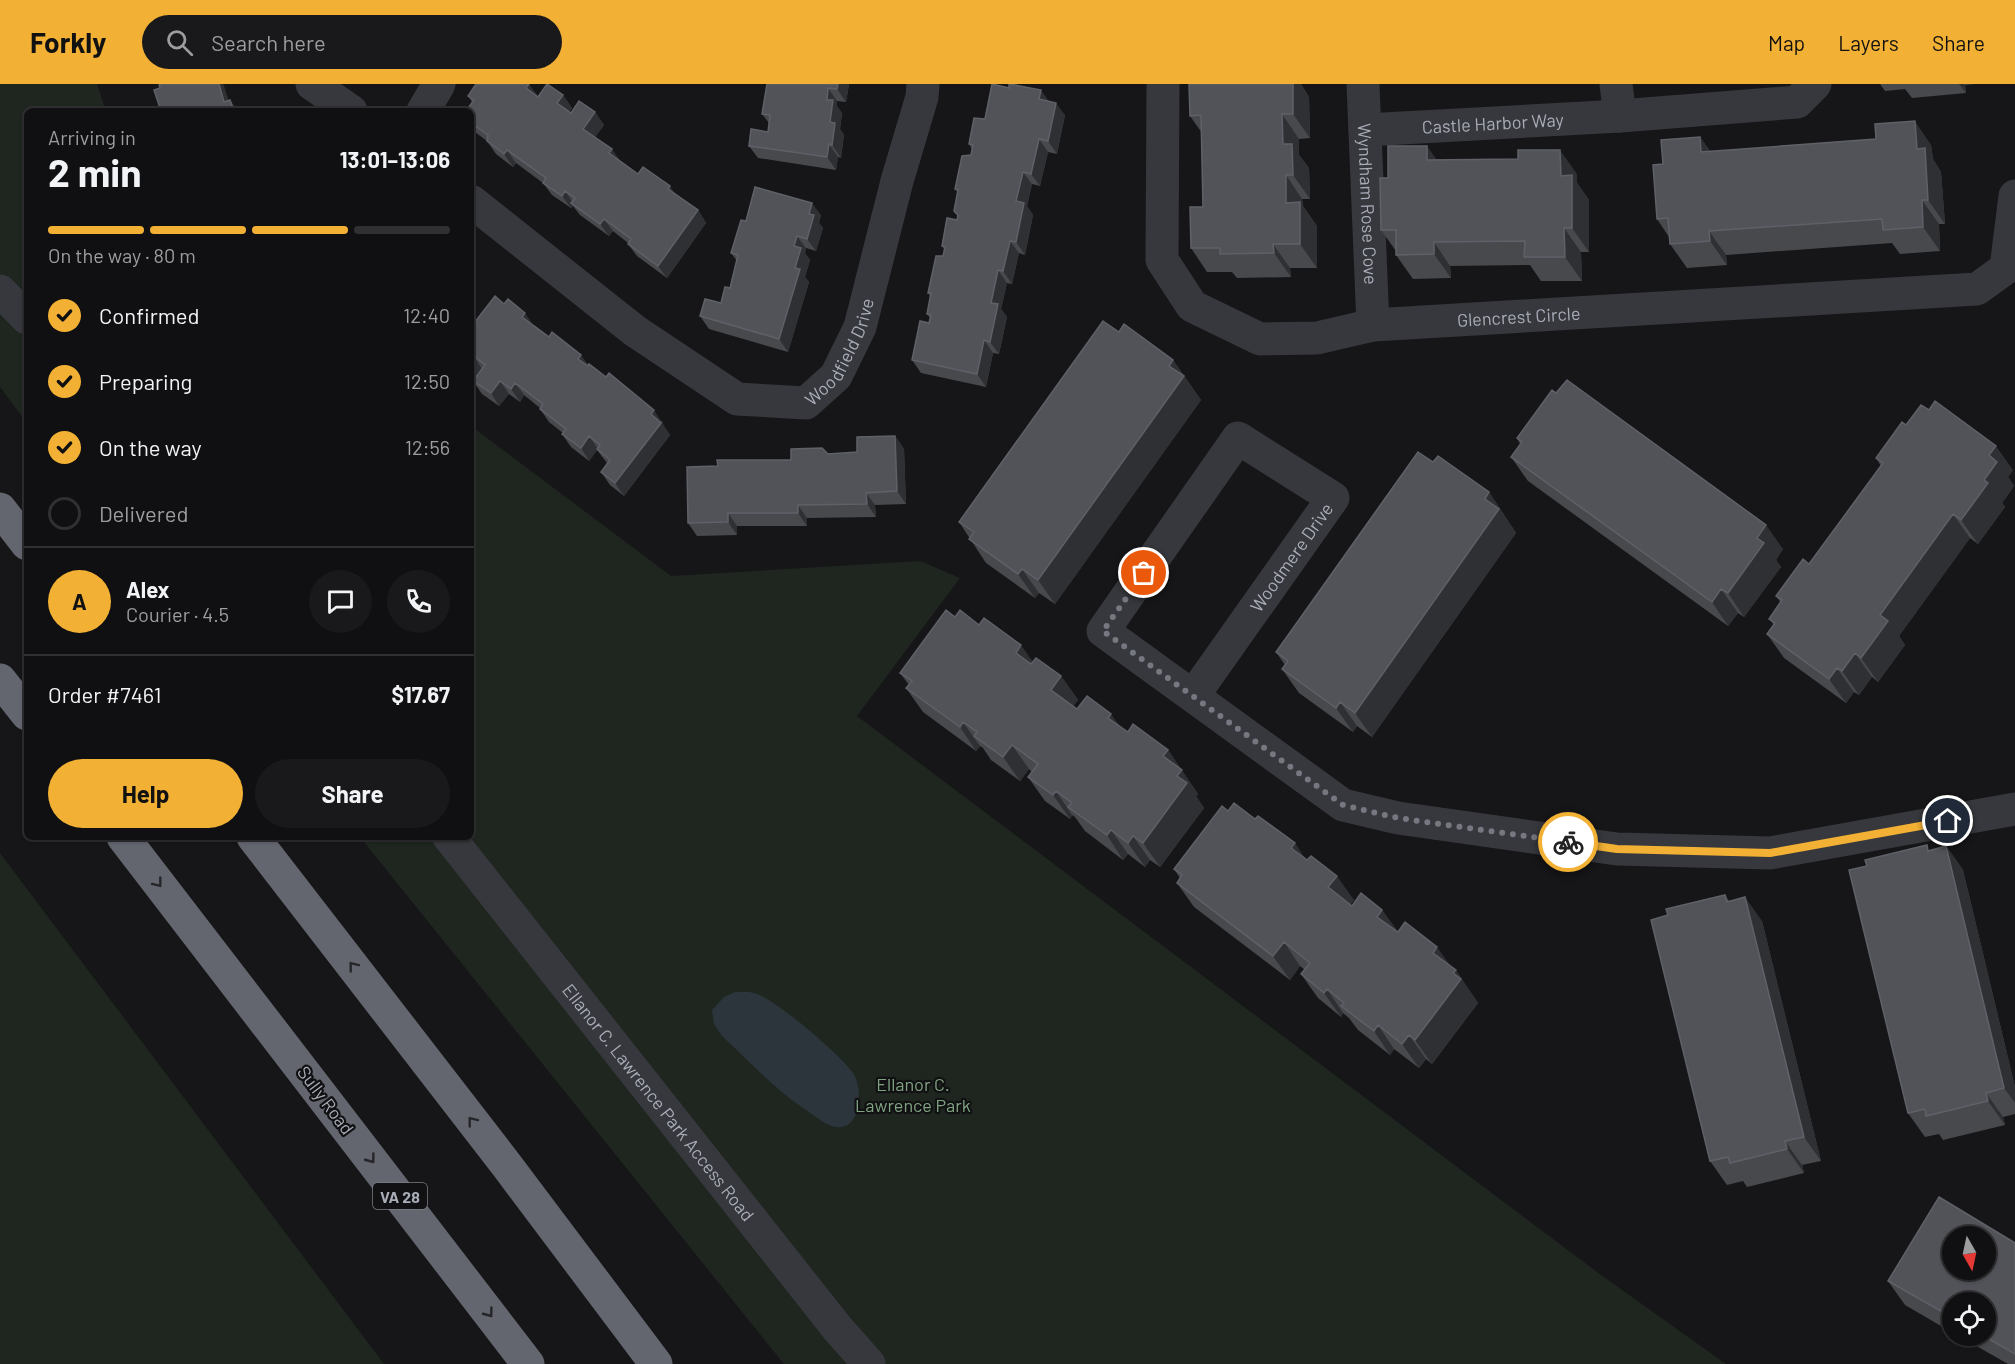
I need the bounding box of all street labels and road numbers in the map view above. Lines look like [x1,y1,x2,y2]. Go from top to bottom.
street label: Castle Harbor Way [1421,108,1564,138]
street label: Wyndham Rose Cove [1354,123,1382,285]
street label: Woodfield Drive [800,296,878,410]
street label: Glencrest Circle [1456,302,1581,331]
street label: Woodmere Drive [1245,498,1337,616]
street label: Ellanor C. Lawrence Park Access Road [558,979,759,1225]
street label: Sully Road [293,1061,359,1139]
road number: VA 28 [373,1183,427,1209]

